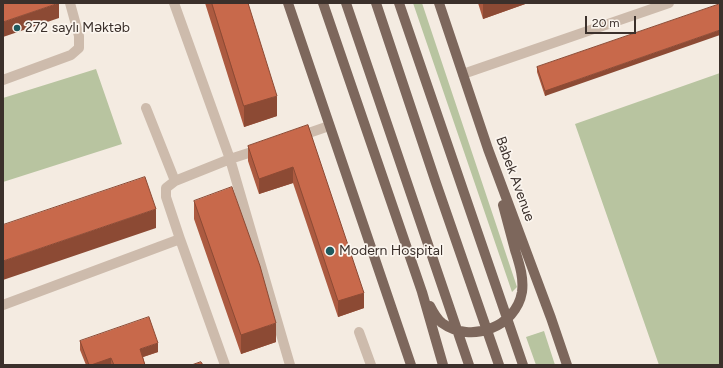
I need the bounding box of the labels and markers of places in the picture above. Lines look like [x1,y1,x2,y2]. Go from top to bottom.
place label: 272 saylı Məktəb [25,20,130,36]
marker: 272 saylı Məktəb [12,23,22,33]
place label: Modern Hospital [339,243,443,259]
marker: Modern Hospital [324,245,336,257]

